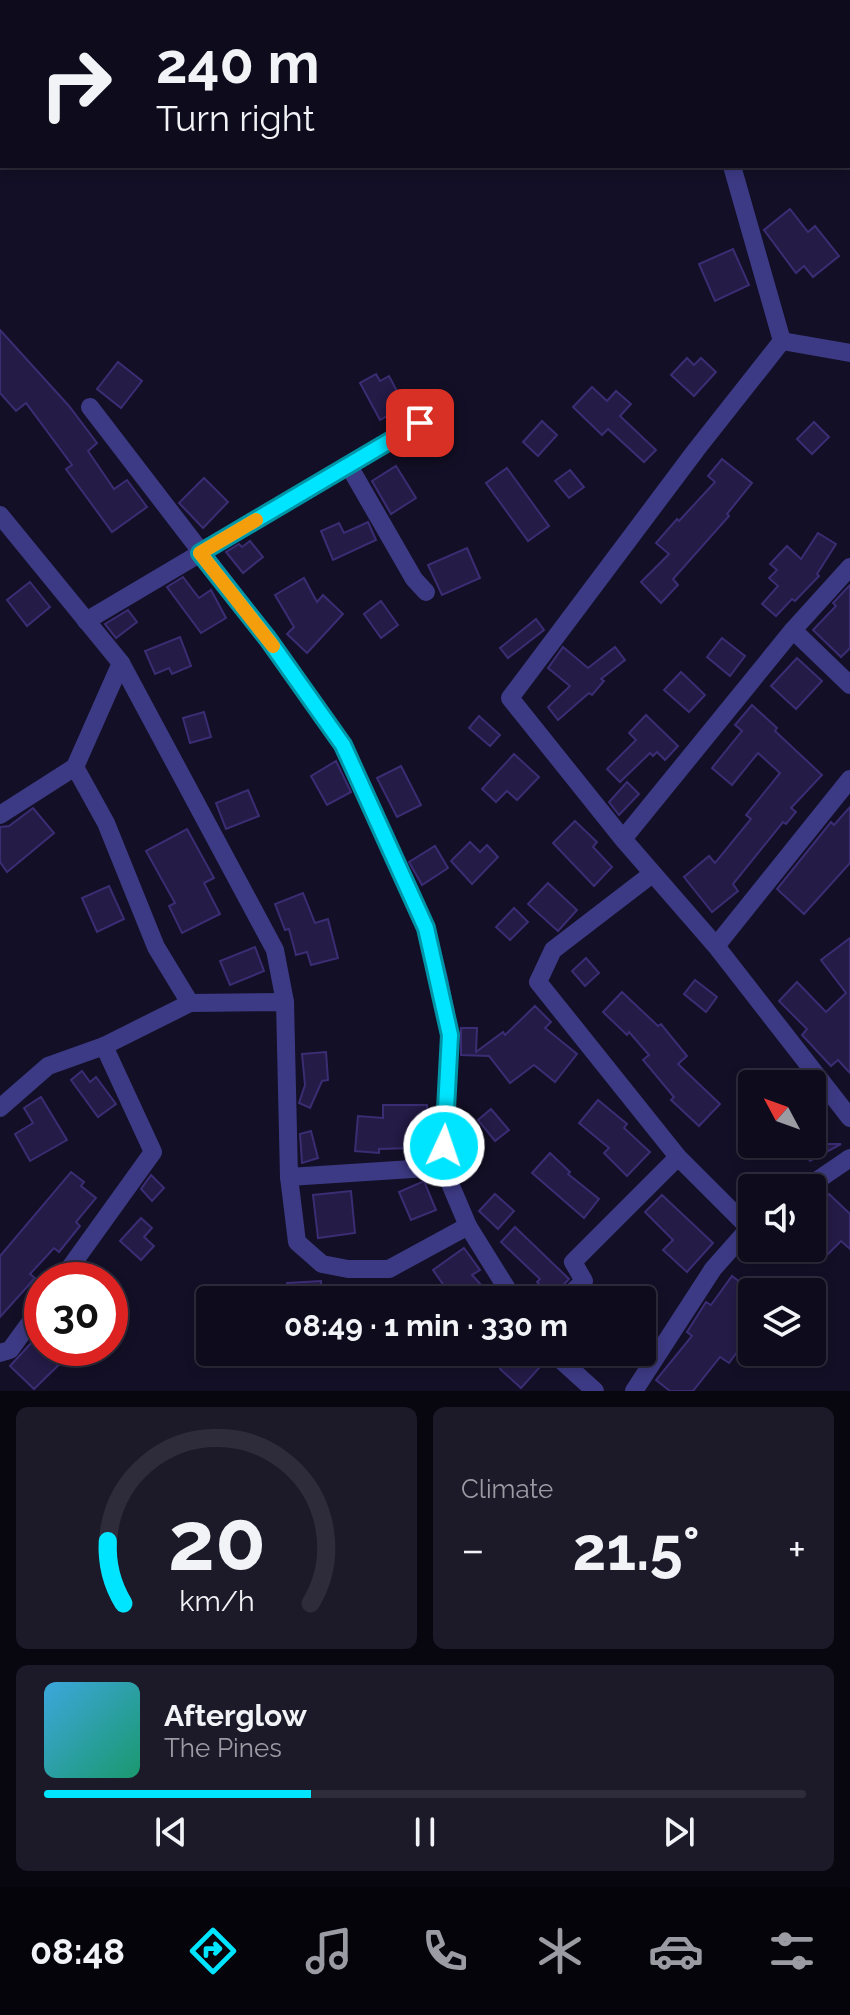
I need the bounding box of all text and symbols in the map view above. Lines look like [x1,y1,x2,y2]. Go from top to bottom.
text: 240 m [156,30,320,96]
icon: right [24,32,128,136]
text: Turn right [156,97,315,139]
pin [386,389,454,457]
icon: arrive [398,401,442,445]
north arrow [738,1070,826,1158]
map controls [738,1070,826,1366]
position arrow [402,1104,486,1188]
button: sound [738,1174,826,1262]
speed limit sign: 30 [24,1262,128,1366]
button: layers [738,1278,826,1366]
text: 08:49 · 1 min · 330 m [284,1308,568,1343]
text: Climate [461,1474,553,1504]
text: 20 [168,1492,265,1589]
text: 21.5° [573,1514,700,1584]
text: − [461,1524,485,1575]
text: + [788,1524,806,1575]
text: km/h [179,1584,254,1618]
text: Afterglow [164,1698,307,1733]
text: The Pines [164,1733,282,1763]
icon: previous [149,1810,193,1854]
icon: pause [403,1810,447,1854]
icon: next [657,1810,701,1854]
icon: directions [185,1923,241,1979]
icon: music [301,1923,357,1979]
icon: phone [417,1923,473,1979]
icon: climate [532,1923,588,1979]
icon: car [648,1923,704,1979]
icon: filters [764,1923,820,1979]
text: 08:48 [30,1930,125,1972]

